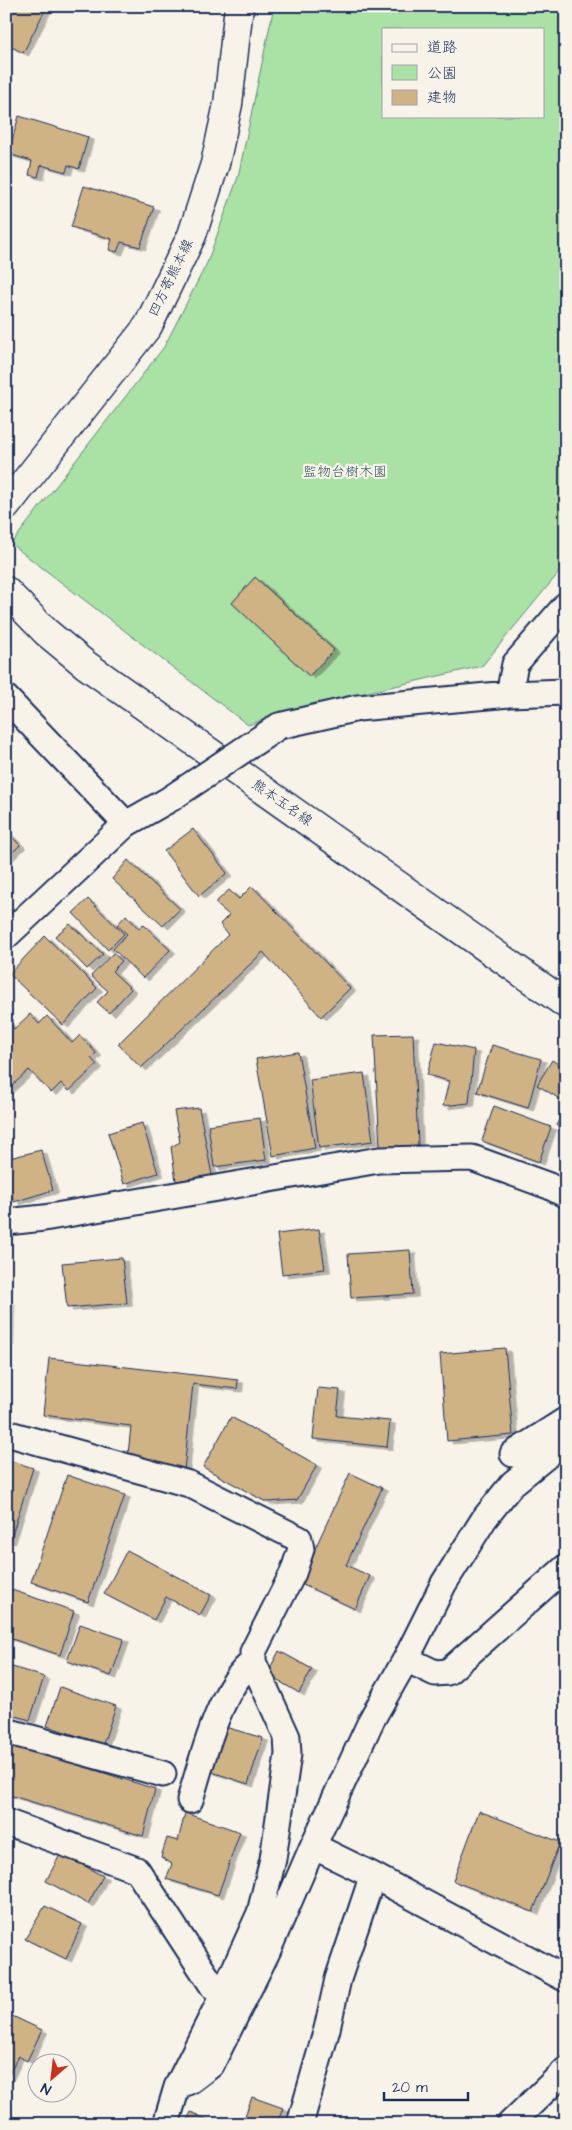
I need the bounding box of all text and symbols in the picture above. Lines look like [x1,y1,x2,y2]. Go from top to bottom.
legend [382,28,544,118]
text: 道路 [427,37,457,58]
text: 公園 [427,63,457,84]
text: 建物 [427,87,457,108]
street label: 四方寄熊本線 [144,236,198,320]
park label: 監物台樹木園 [303,462,387,482]
street label: 熊本玉名線 [248,775,316,831]
north arrow [28,2052,78,2102]
scale bar [384,2070,468,2102]
text: 20 m [392,2077,428,2098]
text: N [38,2078,55,2099]

